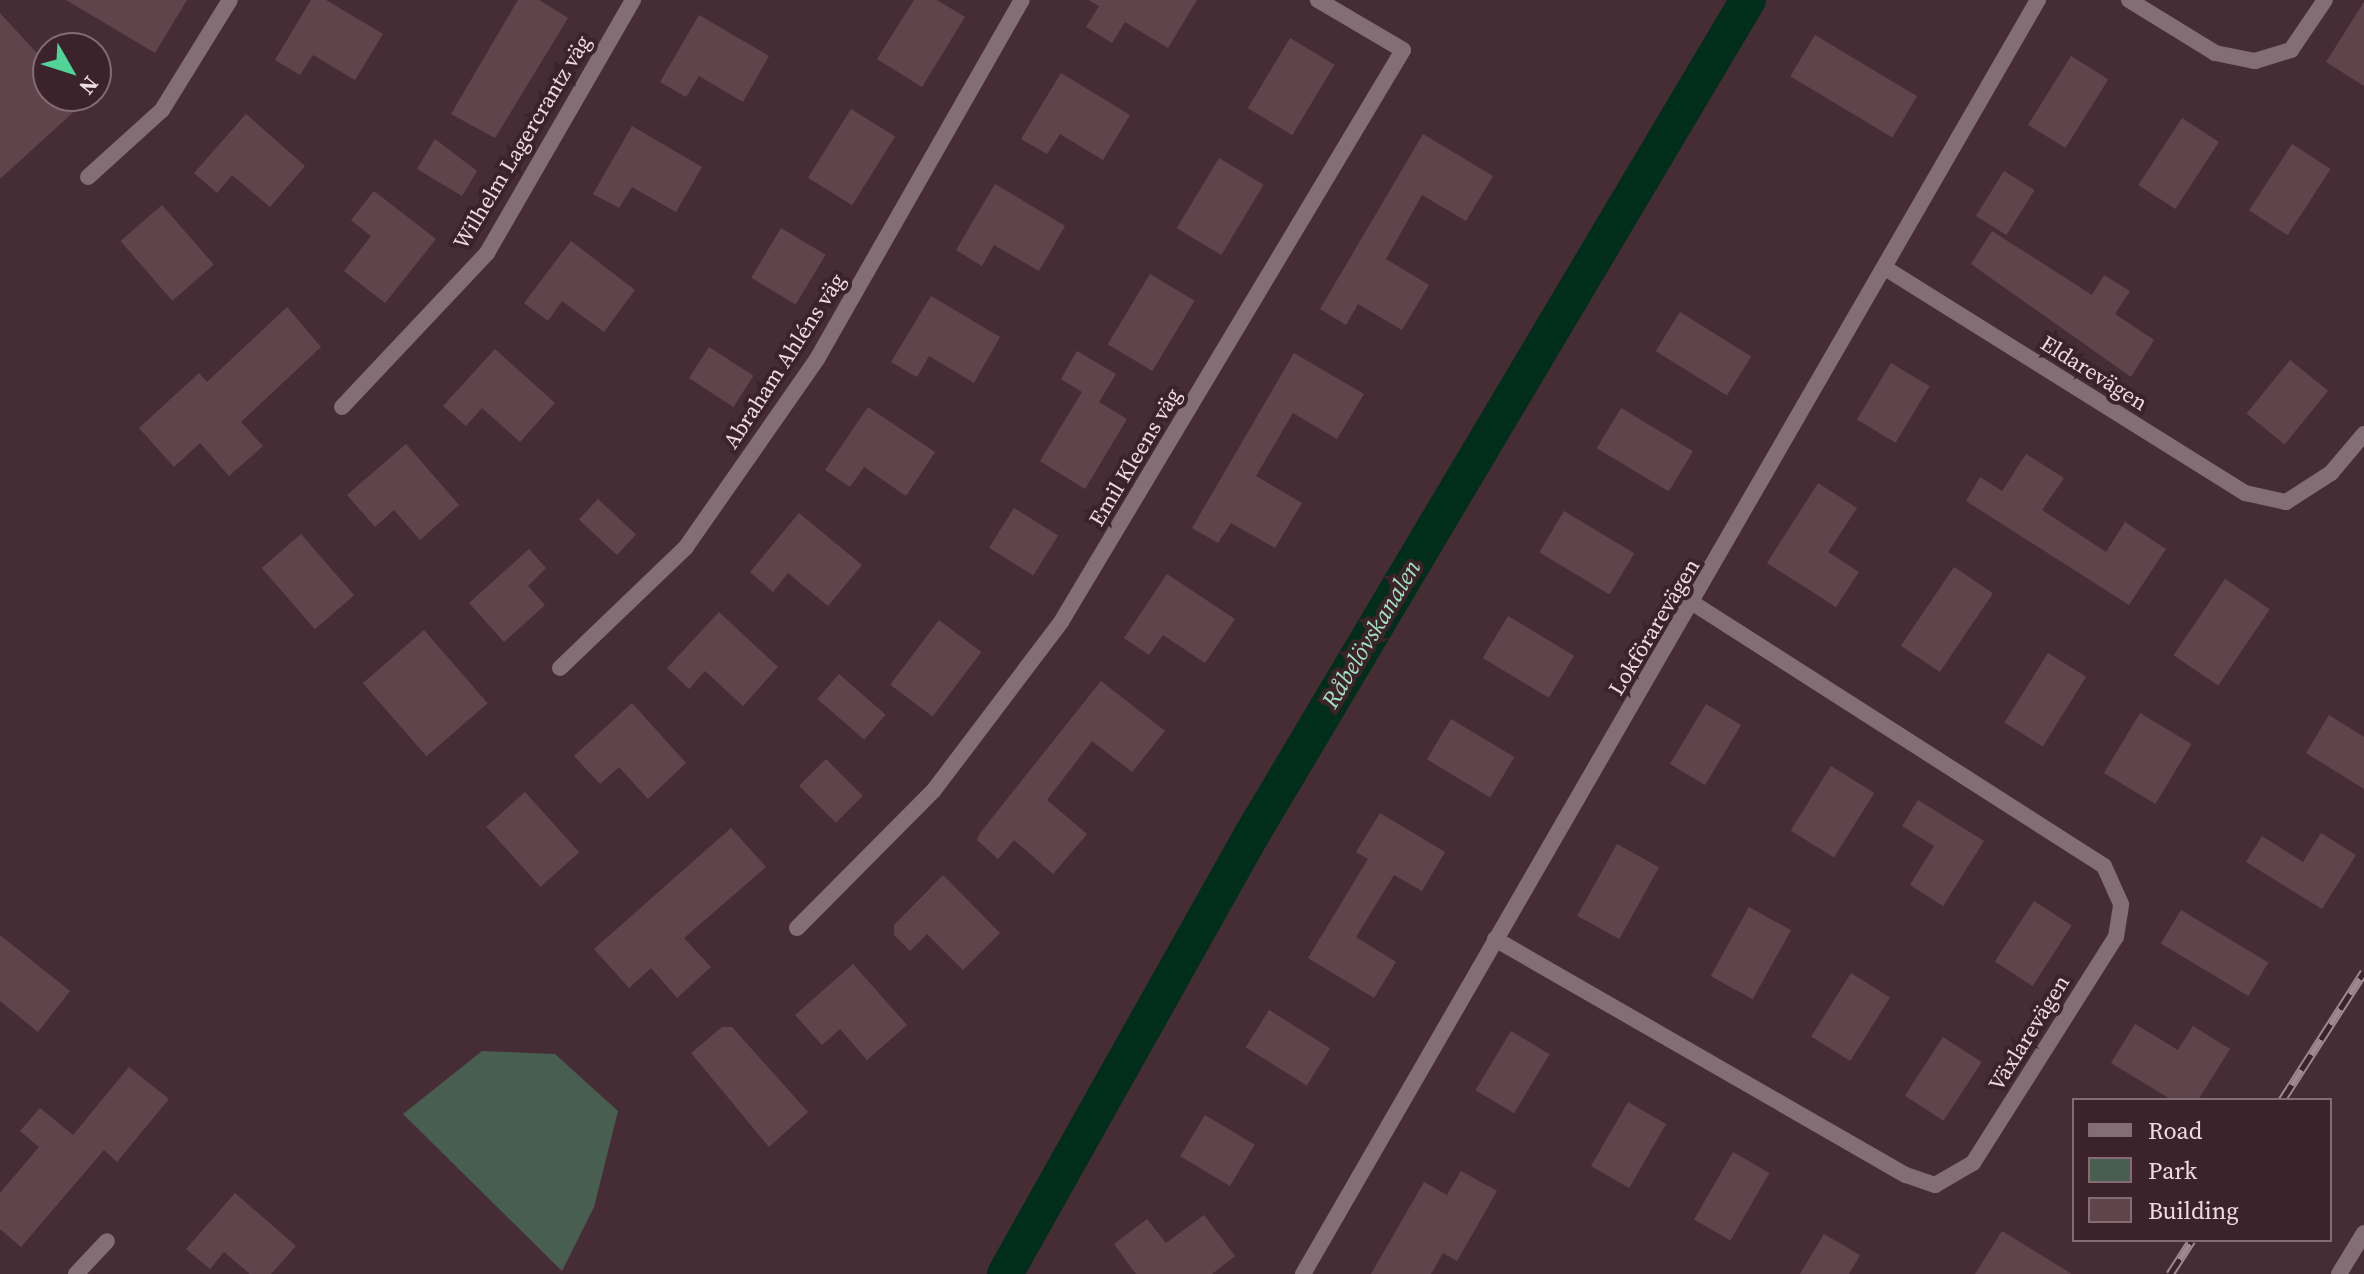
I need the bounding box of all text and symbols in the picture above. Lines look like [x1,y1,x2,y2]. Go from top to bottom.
street label: Wilhelm Lagercrantz väg [448,30,596,254]
north arrow [32,32,112,112]
text: N [72,70,106,102]
street label: Abraham Ahléns väg [717,268,851,454]
street label: Eldarevägen [2036,330,2152,416]
street label: Emil Kleens väg [1083,383,1187,531]
street label: Lokförarevägen [1603,554,1705,700]
water label: Råbelövskanalen [1316,555,1426,713]
street label: Växlarevägen [1983,970,2075,1096]
legend [2072,1098,2332,1242]
text: Road [2148,1114,2202,1147]
text: Park [2148,1154,2197,1187]
text: Building [2148,1194,2239,1227]

